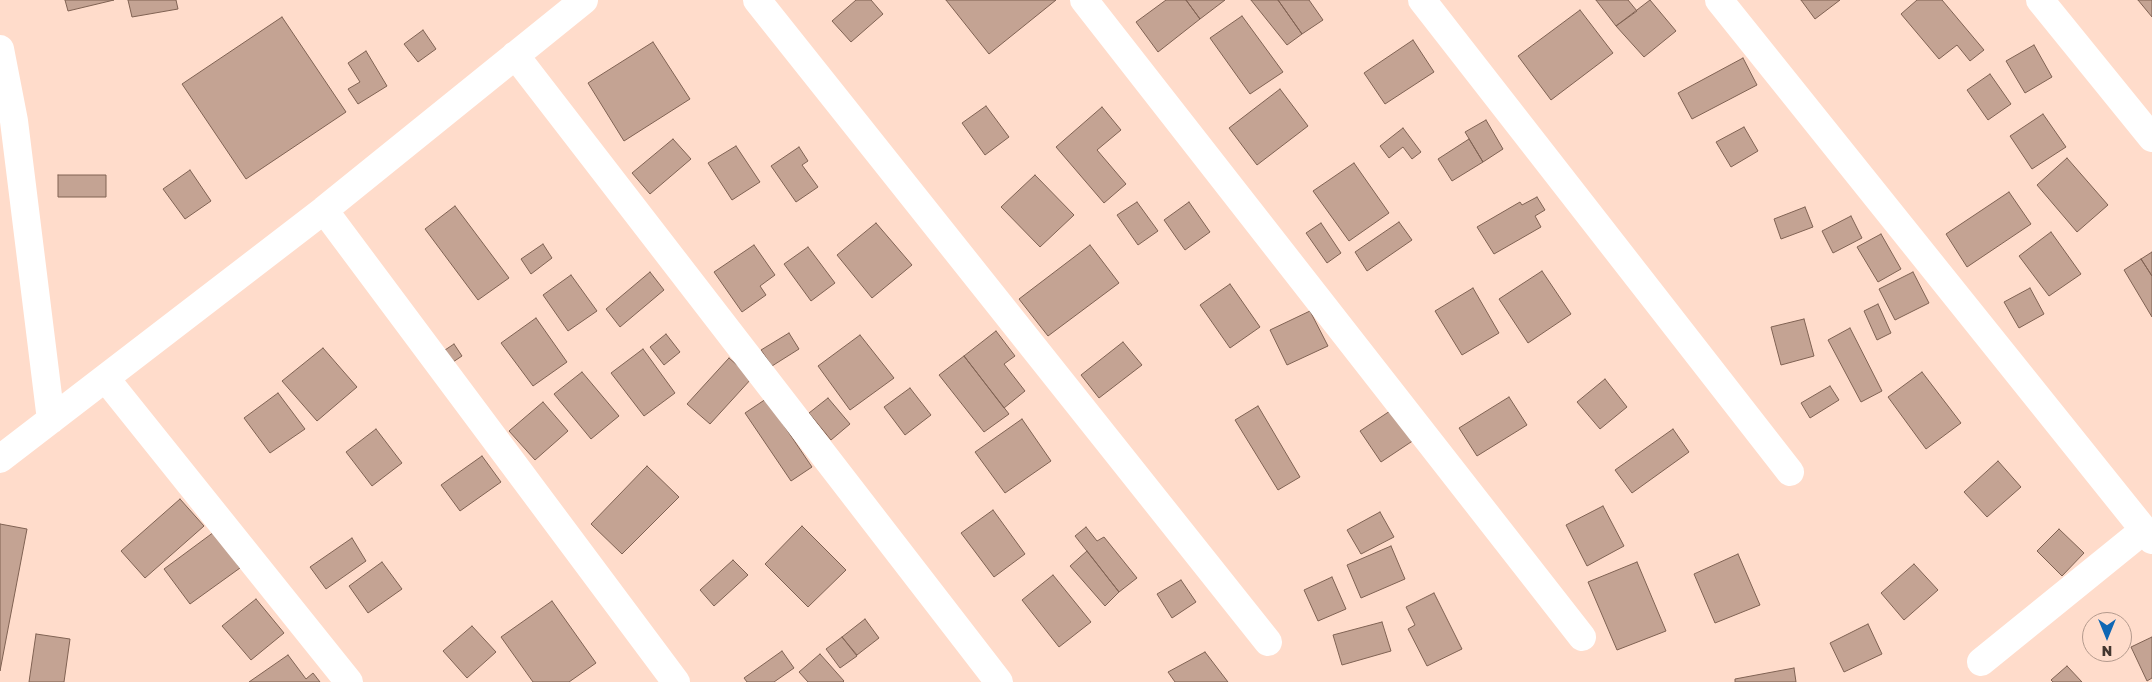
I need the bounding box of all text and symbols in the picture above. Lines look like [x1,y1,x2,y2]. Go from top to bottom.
north arrow [2082,612,2132,662]
text: N [2102,643,2112,660]

